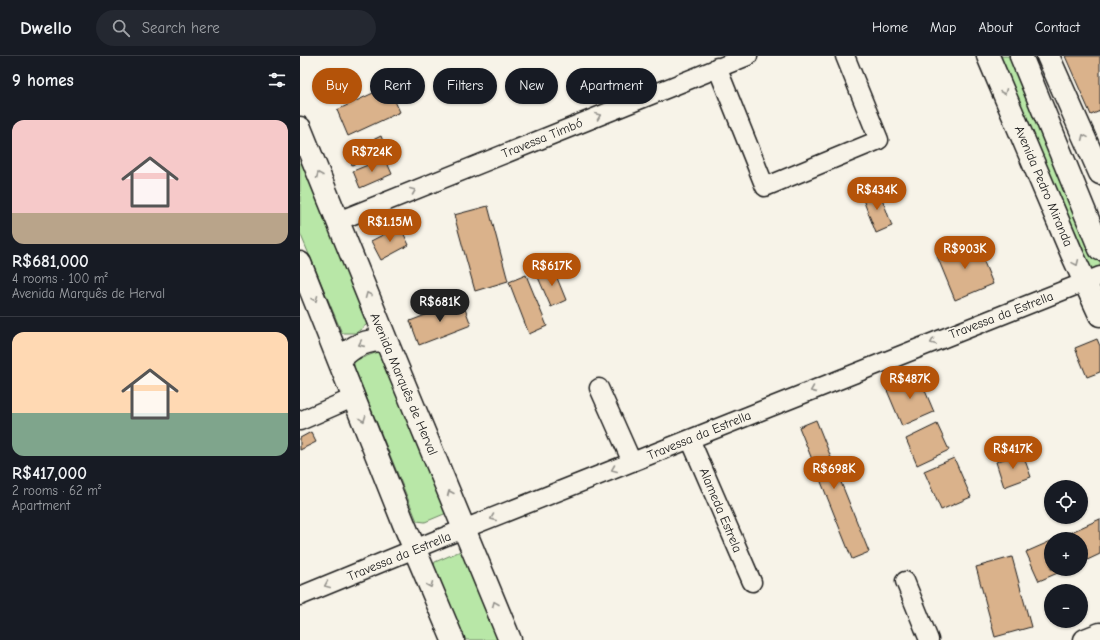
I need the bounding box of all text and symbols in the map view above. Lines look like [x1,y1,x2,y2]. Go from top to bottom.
search box [96,10,376,46]
text: Dwello [20,17,72,39]
icon: search [110,17,132,39]
text: Search here [142,19,220,37]
text: Home [872,19,908,36]
text: Map [930,19,956,36]
text: About [978,19,1013,36]
text: Contact [1035,19,1080,36]
chip: Buy [312,68,362,104]
chip: Rent [370,68,425,104]
chip: Filters [433,68,497,104]
chip: New [505,68,558,104]
chip: Apartment [566,68,657,104]
icon: filters [266,69,288,91]
text: 9 homes [12,71,74,90]
one-way arrow [999,88,1007,95]
one-way arrow [595,112,602,120]
street label: Travessa Timbó [499,115,585,161]
street label: Avenida Pedro Miranda [1012,123,1076,249]
one-way arrow [1081,134,1089,141]
pin: R$724K [339,139,405,173]
text: R$724K [352,144,392,159]
icon: home [114,146,186,218]
one-way arrow [316,171,324,179]
pin: R$434K [844,177,910,211]
text: R$434K [856,182,898,197]
one-way arrow [409,187,416,195]
pin: R$1.15M [353,209,427,243]
text: R$1.15M [367,214,413,229]
pin: R$903K [932,236,998,270]
text: R$903K [943,241,987,256]
text: R$681,000 [12,252,89,271]
pin: R$617K [519,253,585,287]
text: R$617K [532,258,572,273]
one-way arrow [1072,259,1080,266]
text: 4 rooms · 100 m² [12,271,108,286]
text: Avenida Marquês de Herval [12,286,165,301]
street label: Travessa da Estrella [947,288,1055,342]
pin: R$681K [407,289,473,323]
one-way arrow [364,292,372,299]
text: R$681K [419,294,461,309]
one-way arrow [310,295,318,302]
street label: Avenida Marquês de Herval [367,311,441,457]
one-way arrow [930,337,937,345]
one-way arrow [357,340,364,348]
icon: home [114,358,186,430]
pin: R$487K [877,366,943,400]
text: R$487K [889,371,931,386]
one-way arrow [809,385,816,393]
street label: Travessa da Estrella [645,407,753,463]
one-way arrow [359,416,367,423]
pin: R$417K [980,436,1046,470]
text: R$417K [993,441,1033,456]
pin: R$698K [801,456,867,490]
text: R$698K [813,461,855,476]
text: R$417,000 [12,464,87,483]
one-way arrow [610,465,617,473]
street label: Alameda Estrela [696,466,746,554]
map controls [1044,480,1088,628]
button: locate [1044,480,1088,524]
text: 2 rooms · 62 m² [12,483,101,498]
one-way arrow [446,489,454,496]
text: Apartment [12,498,70,513]
one-way arrow [490,513,497,521]
street label: Travessa da Estrella [345,528,453,584]
button: + [1044,532,1088,576]
one-way arrow [323,580,331,588]
one-way arrow [425,581,433,588]
button: − [1044,584,1088,628]
one-way arrow [492,600,500,607]

